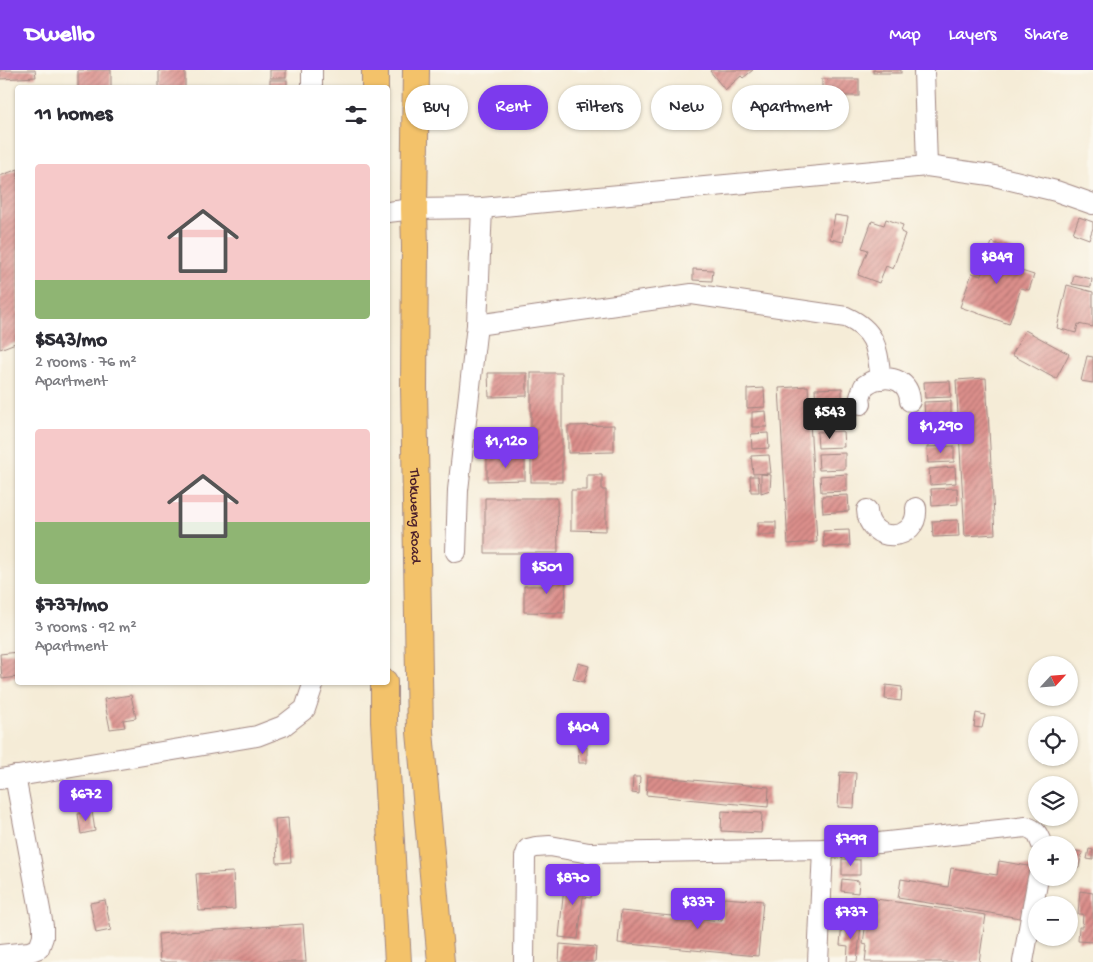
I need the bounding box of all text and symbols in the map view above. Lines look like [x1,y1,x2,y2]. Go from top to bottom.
text: Dwello [25,21,95,50]
text: Map [889,25,921,46]
text: Layers [949,25,996,46]
text: Share [1024,25,1068,46]
chip: Buy [405,85,468,130]
chip: Rent [478,85,548,130]
chip: Filters [558,85,641,130]
chip: New [651,85,722,130]
chip: Apartment [732,85,849,130]
icon: filters [342,101,370,129]
text: 11 homes [35,103,113,128]
icon: home [158,196,248,286]
pin: $849 [967,242,1027,285]
text: $849 [981,249,1013,268]
text: $543/mo [35,329,107,354]
text: 2 rooms · 76 m² [35,354,137,373]
text: Apartment [35,373,107,392]
pin: $543 [800,398,860,440]
text: $543 [814,404,846,423]
pin: $1,290 [900,412,982,454]
text: $1,290 [919,418,963,437]
pin: $1,120 [465,426,547,469]
text: $1,120 [485,433,527,452]
icon: home [158,461,248,551]
street label: Tlokweng Road [404,467,424,565]
pin: $501 [517,552,577,595]
text: $501 [531,559,563,578]
text: $737/mo [35,594,108,619]
text: 3 rooms · 92 m² [35,619,137,638]
text: Apartment [35,638,107,657]
north arrow [1028,656,1078,706]
map controls [1028,656,1078,946]
pin: $404 [553,712,613,755]
button: locate [1028,716,1078,766]
text: $404 [567,719,599,738]
button: layers [1028,776,1078,826]
pin: $672 [56,780,116,822]
text: $672 [70,786,102,805]
pin: $799 [821,824,881,867]
text: $799 [835,831,867,850]
button: + [1028,836,1078,886]
pin: $870 [543,864,603,906]
text: $870 [556,870,590,889]
pin: $337 [668,888,728,930]
text: $337 [682,894,714,913]
button: − [1028,896,1078,946]
pin: $737 [821,898,881,940]
text: $737 [835,904,867,923]

